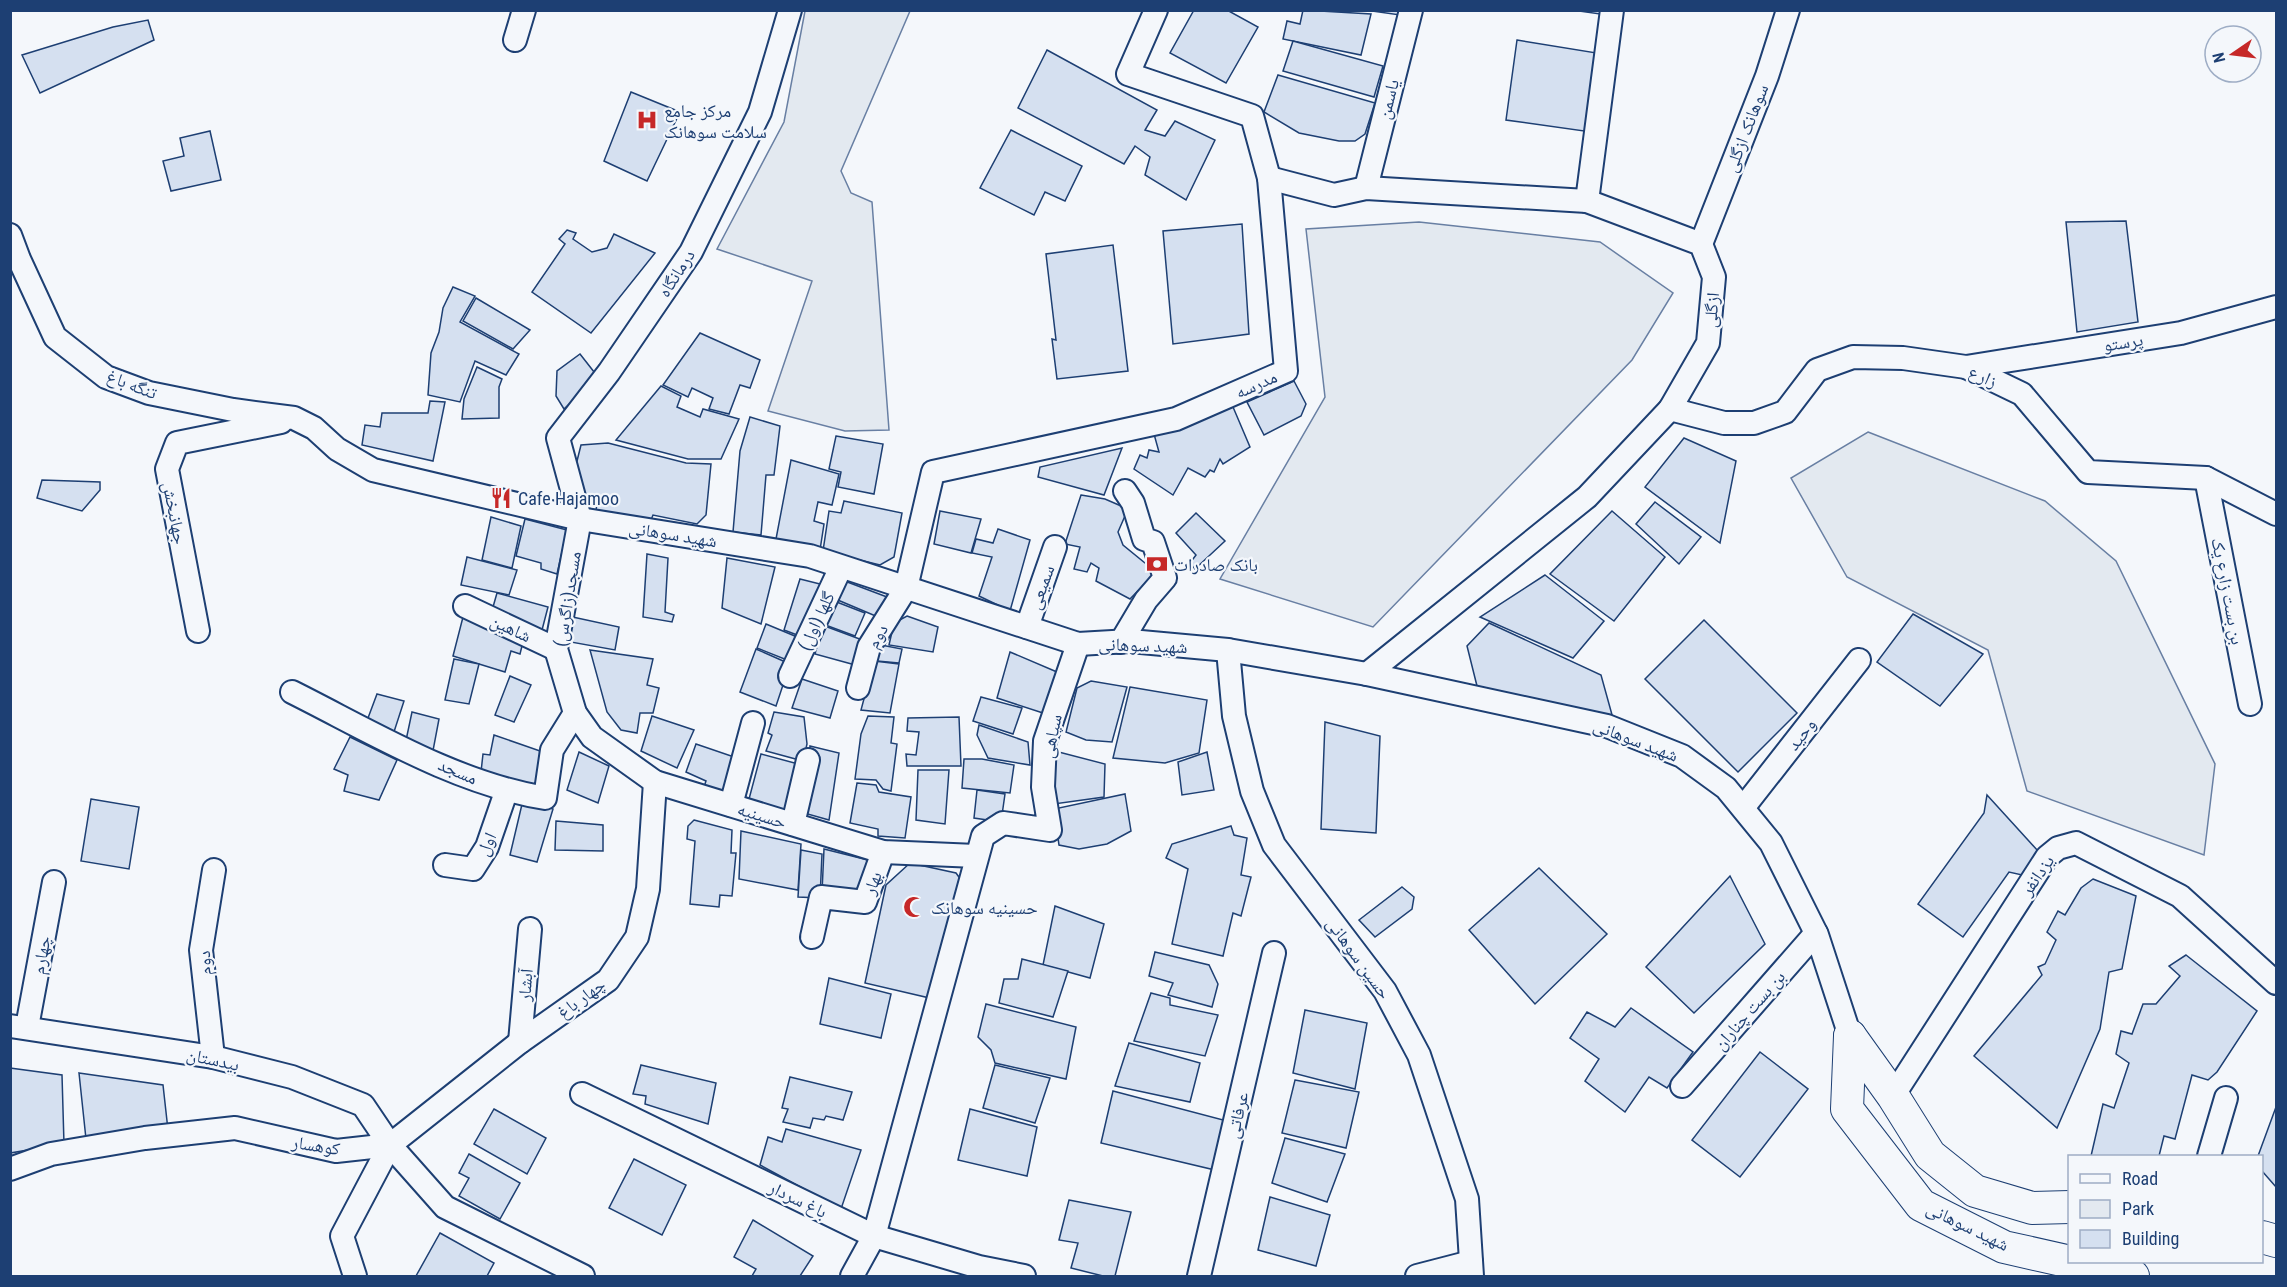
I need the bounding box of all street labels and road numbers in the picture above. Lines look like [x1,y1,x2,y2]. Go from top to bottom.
street label: یاسمن [1373,77,1404,121]
street label: سوهانک ازگلی [1720,81,1773,175]
street label: درمانگاه [653,245,699,301]
street label: ازگلی [1699,291,1724,329]
street label: پرستو [2102,328,2145,357]
street label: زارع [1965,360,2001,392]
street label: تنگه باغ [103,365,160,404]
street label: مدرسه [1232,366,1280,402]
street label: جهانبخش [158,480,191,546]
street label: شهید سوهانی [627,517,719,552]
street label: بن بست زارع یک [2206,536,2249,647]
street label: مسجد(زاگرس) [549,550,586,648]
street label: سمیعی [1023,562,1060,612]
street label: گلها (اول) [793,588,840,654]
street label: شاهین [487,609,535,647]
street label: دوم [862,620,894,653]
street label: شهید سوهانی [1098,633,1188,658]
street label: سپاهی [1036,712,1067,760]
street label: شهید سوهانی [1590,714,1681,767]
street label: وحید [1782,714,1820,754]
street label: مسجد [435,753,481,789]
street label: حسینیه [735,798,789,833]
street label: اول [472,829,501,859]
street label: یزدانفر [2015,851,2059,900]
street label: بهار [858,868,886,899]
street label: حسین سوهانی [1322,913,1396,1004]
street label: چهارم [27,934,57,976]
street label: دوم [193,950,217,976]
street label: بن بست چناران [1709,966,1790,1055]
street label: آبشار [513,967,537,1003]
street label: چهار باغ [553,974,610,1023]
street label: بیدستان [184,1043,241,1076]
street label: عرفاتی [1221,1090,1253,1140]
street label: کوهسار [289,1131,342,1159]
street label: باغ سردار [764,1175,831,1223]
street label: شهید سوهانی [1923,1197,2013,1256]

